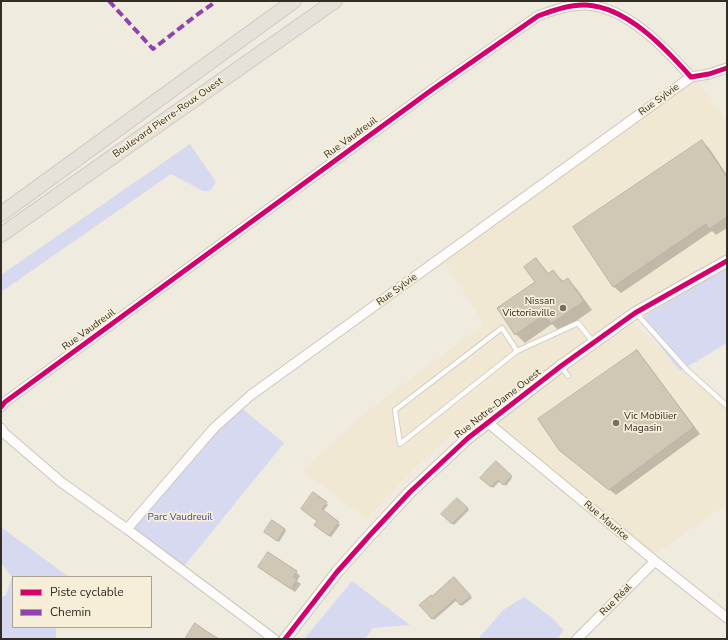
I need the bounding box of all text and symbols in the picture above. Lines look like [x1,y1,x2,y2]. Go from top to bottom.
street label: Boulevard Pierre-Roux Ouest [111,75,225,161]
street label: Rue Sylvie [636,81,682,119]
street label: Rue Vaudreuil [322,115,380,161]
street label: Rue Sylvie [374,271,420,309]
place label: Nissan Victoriaville [502,296,555,320]
marker: Nissan Victoriaville [558,303,568,313]
street label: Rue Vaudreuil [60,307,118,353]
street label: Rue Notre-Dame Ouest [453,367,543,441]
place label: Vic Mobilier Magasin [624,411,677,434]
marker: Vic Mobilier Magasin [611,418,621,428]
street label: Rue Maurice [581,499,631,543]
park label: Parc Vaudreuil [148,512,212,524]
legend [12,576,152,628]
street label: Rue Réal [597,581,635,619]
text: Piste cyclable [50,584,124,600]
text: Chemin [50,604,91,620]

